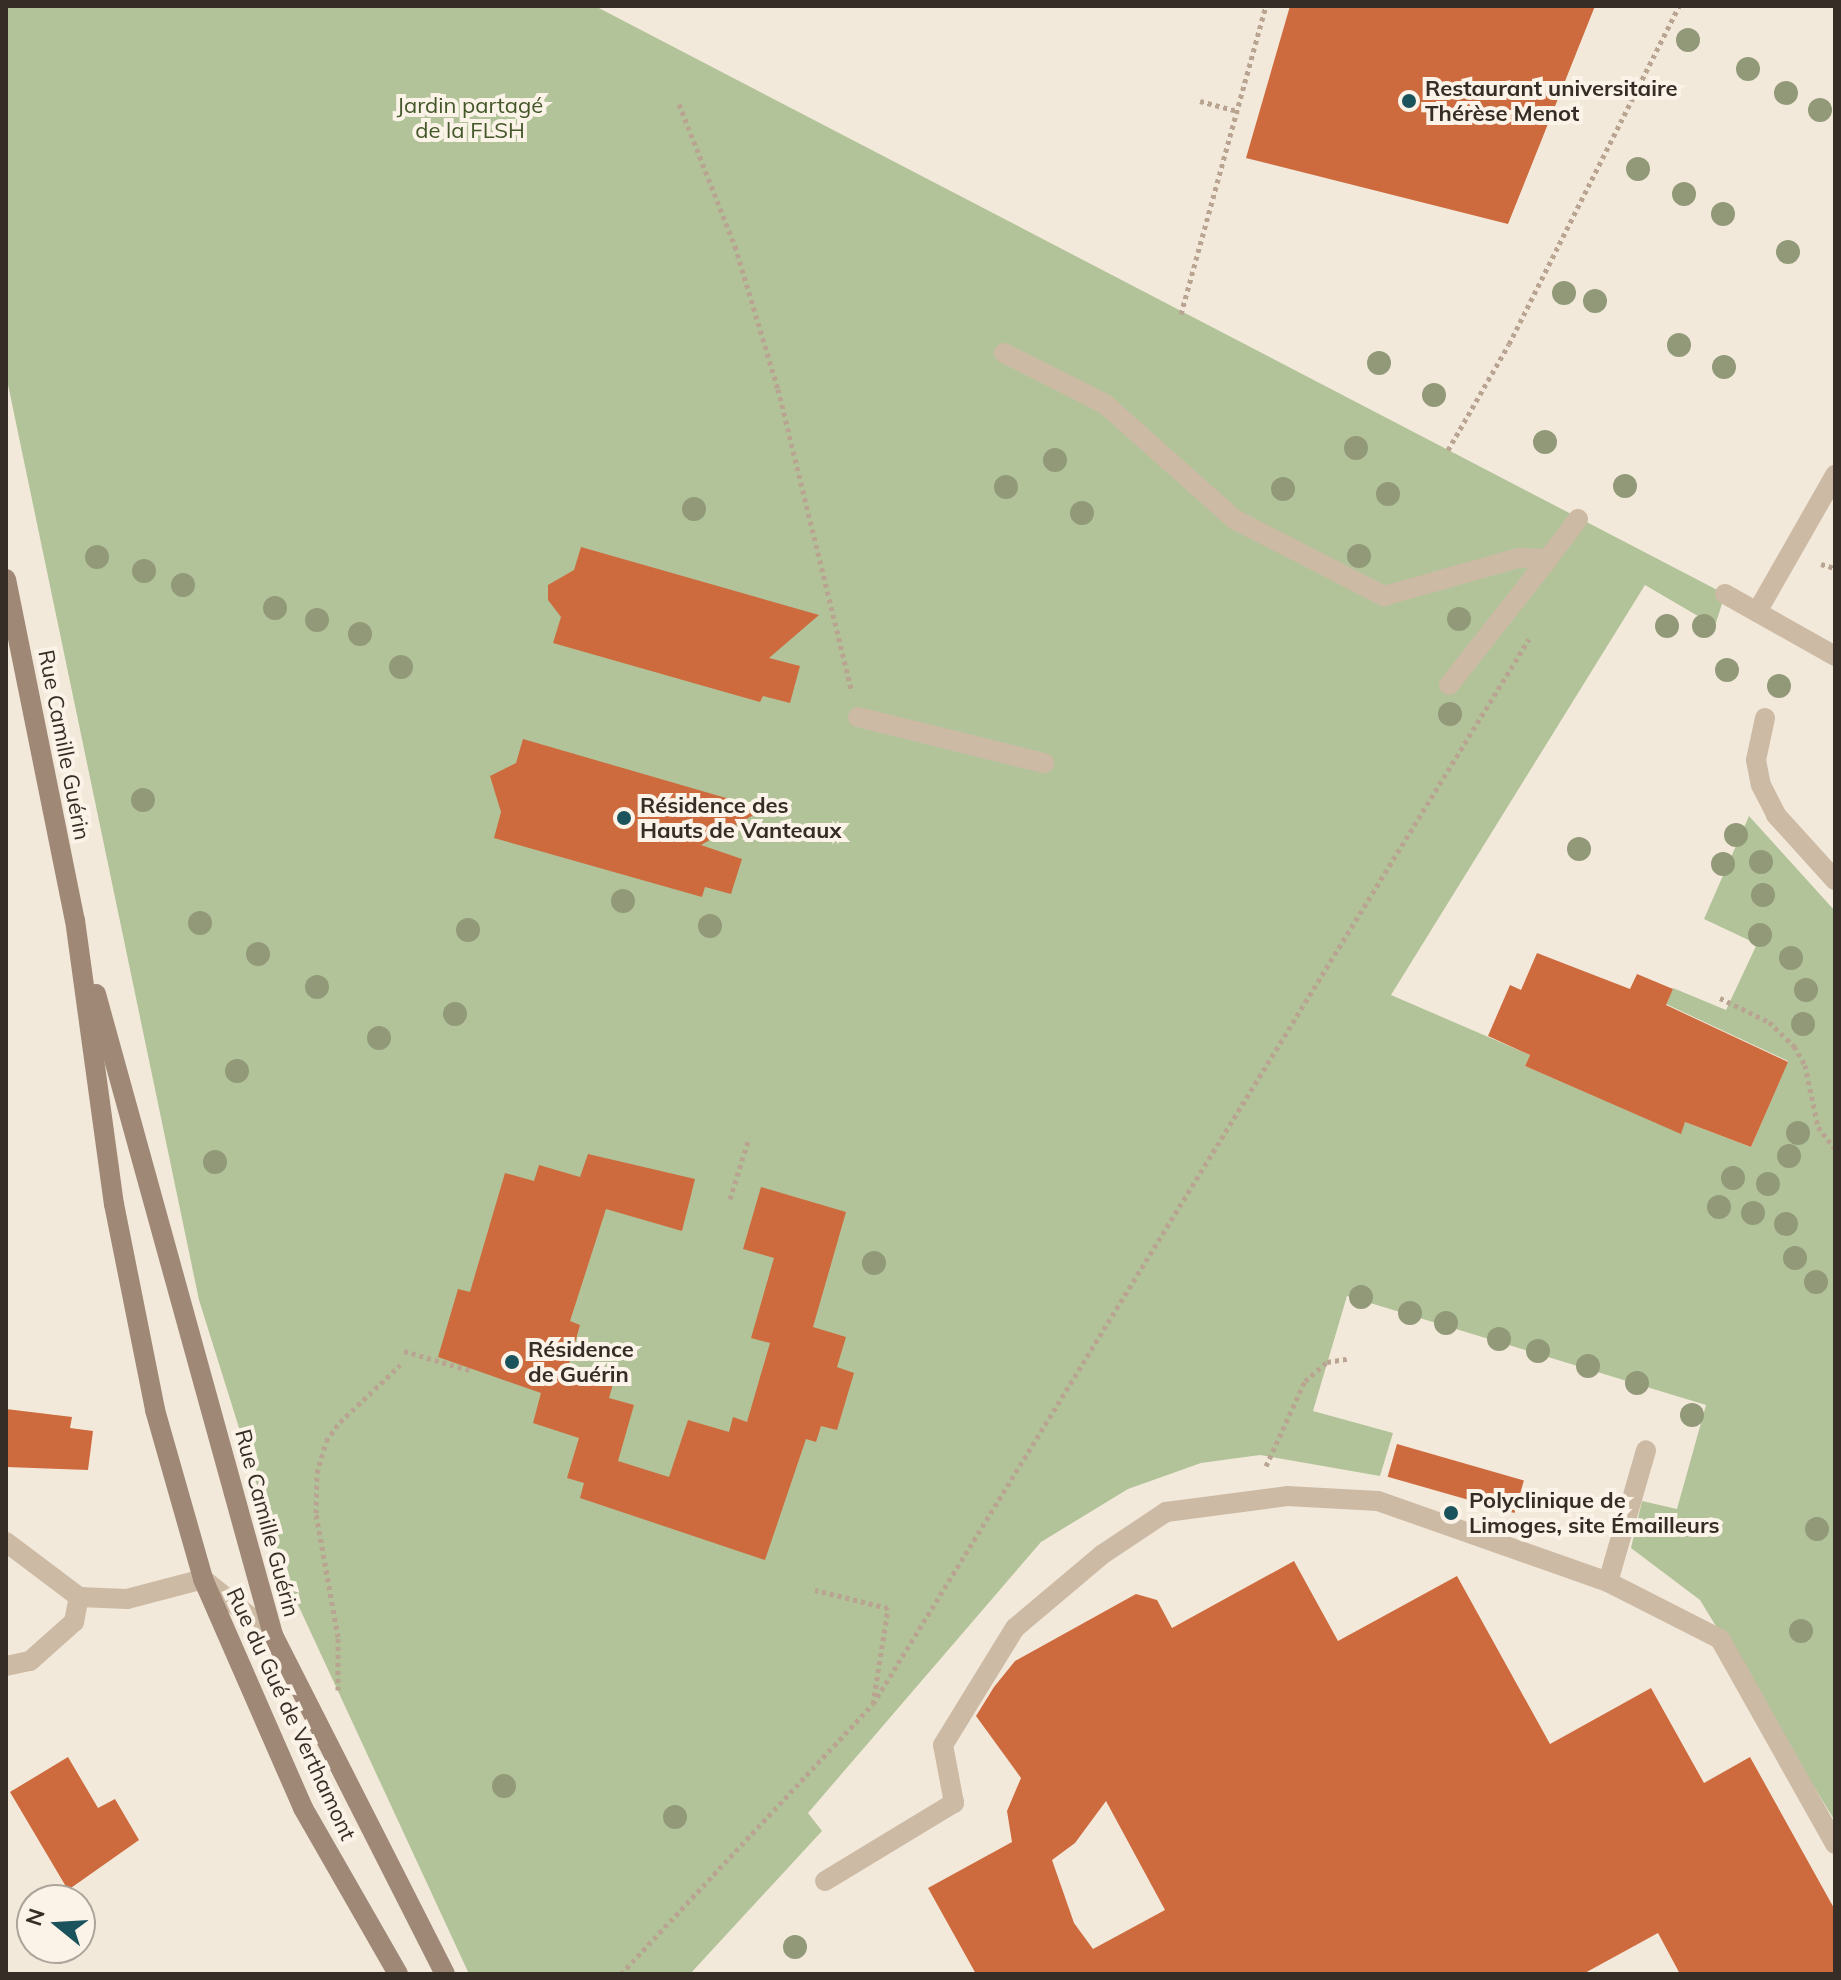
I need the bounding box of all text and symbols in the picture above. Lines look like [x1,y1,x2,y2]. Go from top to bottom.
place label: Restaurant universitaire Thérèse Menot [1425,75,1677,126]
park label: Jardin partagé de la FLSH [397,92,543,144]
marker: Restaurant universitaire Thérèse Menot [1400,92,1418,110]
street label: Rue Camille Guérin [33,648,95,842]
place label: Résidence des Hauts de Vanteaux [640,792,841,844]
marker: Résidence des Hauts de Vanteaux [615,809,633,827]
place label: Résidence de Guérin [528,1336,634,1388]
marker: Résidence de Guérin [503,1353,521,1371]
street label: Rue Camille Guérin [229,1426,305,1620]
place label: Polyclinique de Limoges, site Émailleurs [1469,1487,1720,1538]
marker: Polyclinique de Limoges, site Émailleurs [1440,1502,1462,1524]
street label: Rue du Gué de Verthamont [221,1584,361,1844]
north arrow [16,1884,96,1964]
text: N [19,1905,51,1929]

